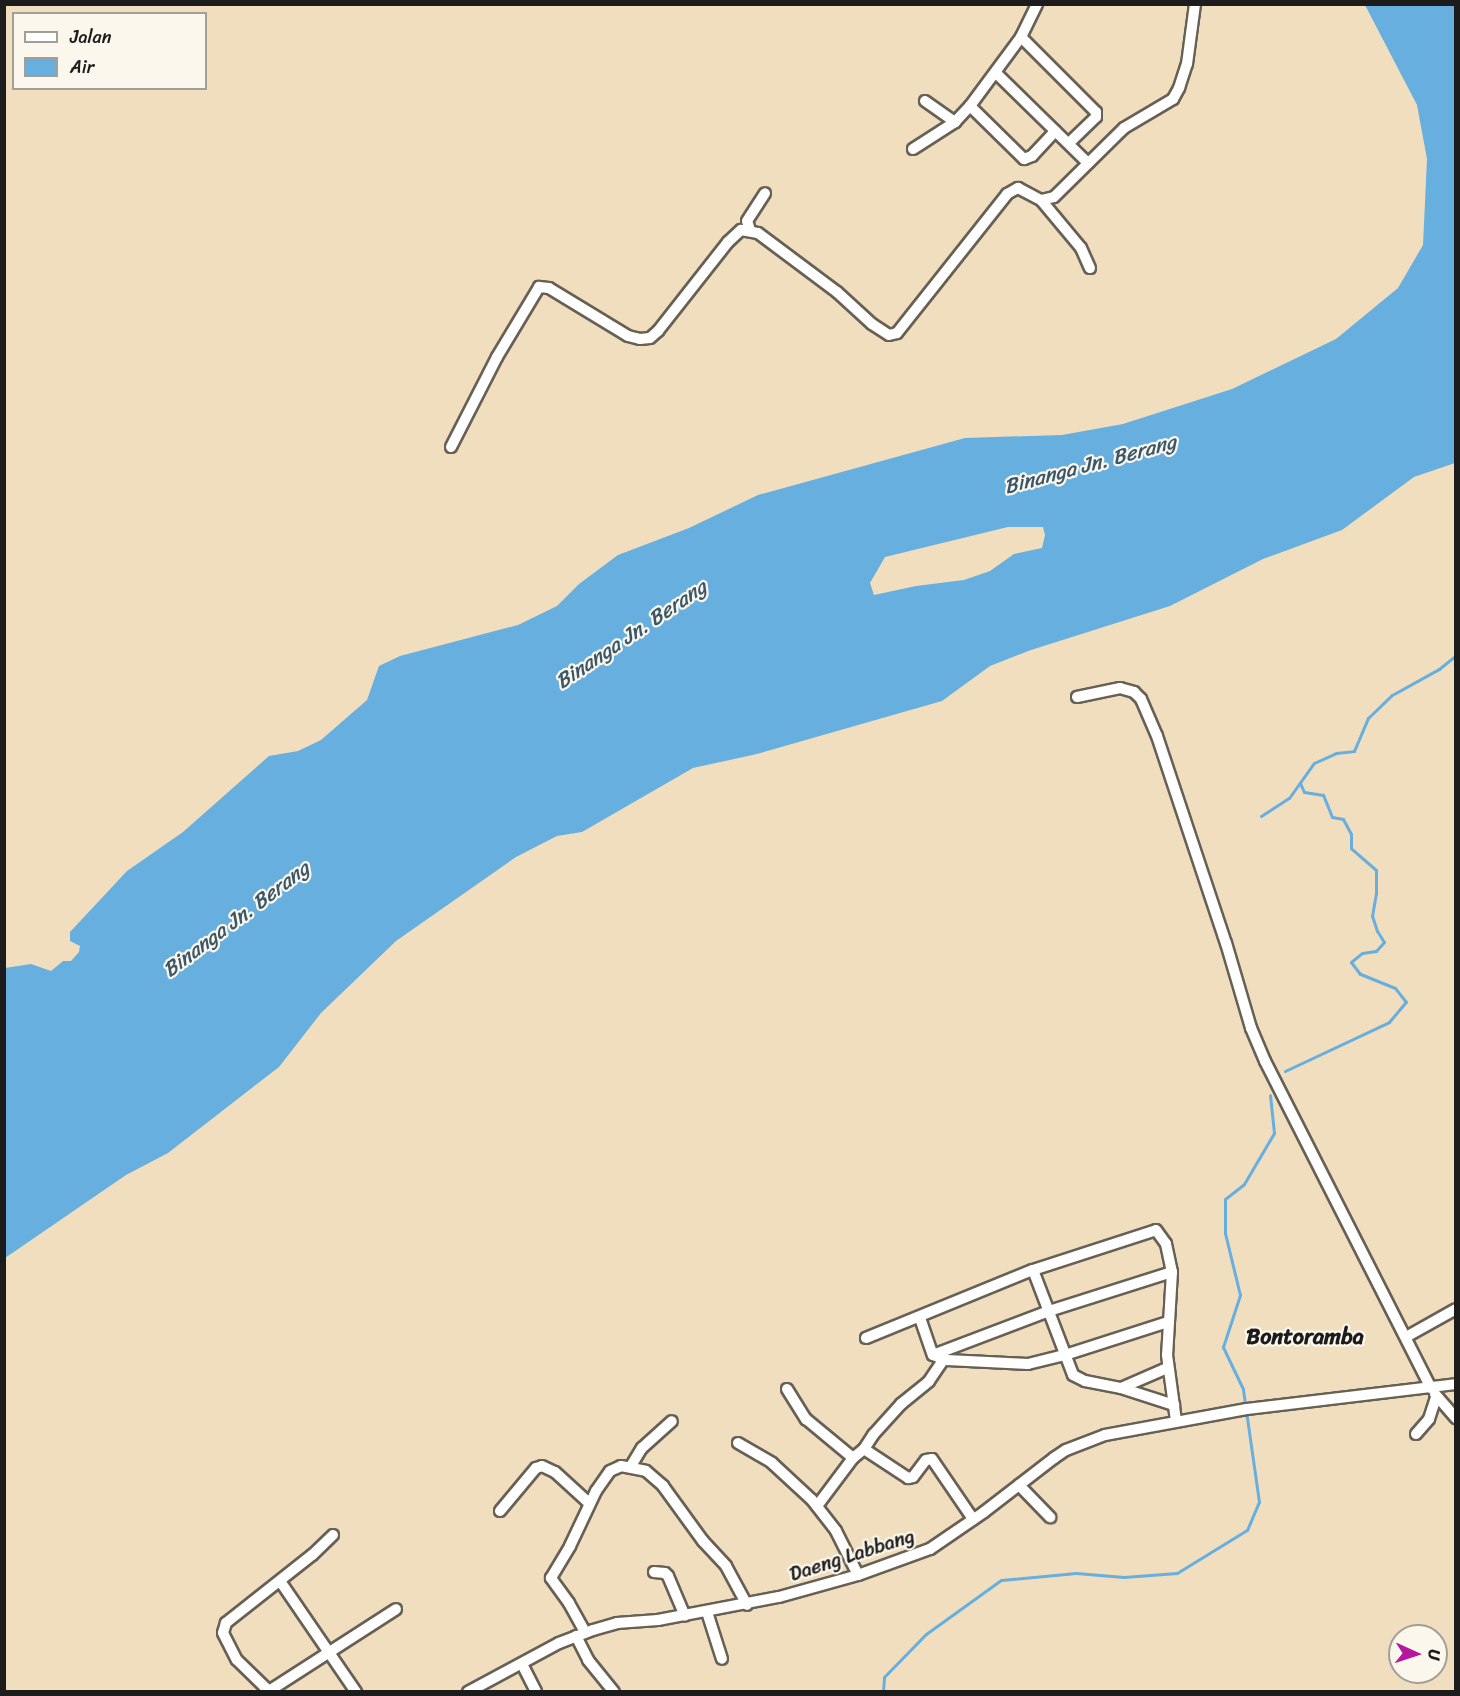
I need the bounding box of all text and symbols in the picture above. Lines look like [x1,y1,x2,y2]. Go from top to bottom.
legend [12,12,207,90]
text: Jalan [70,21,111,53]
text: Air [70,51,94,83]
water label: Binanga Jn. Berang [1001,429,1179,499]
water label: Binanga Jn. Berang [551,574,711,694]
water label: Binanga Jn. Berang [158,856,314,982]
district label: Bontoramba [1246,1324,1364,1350]
street label: Daeng Labbang [786,1523,918,1587]
north arrow [1388,1624,1448,1684]
text: U [1420,1649,1449,1661]

